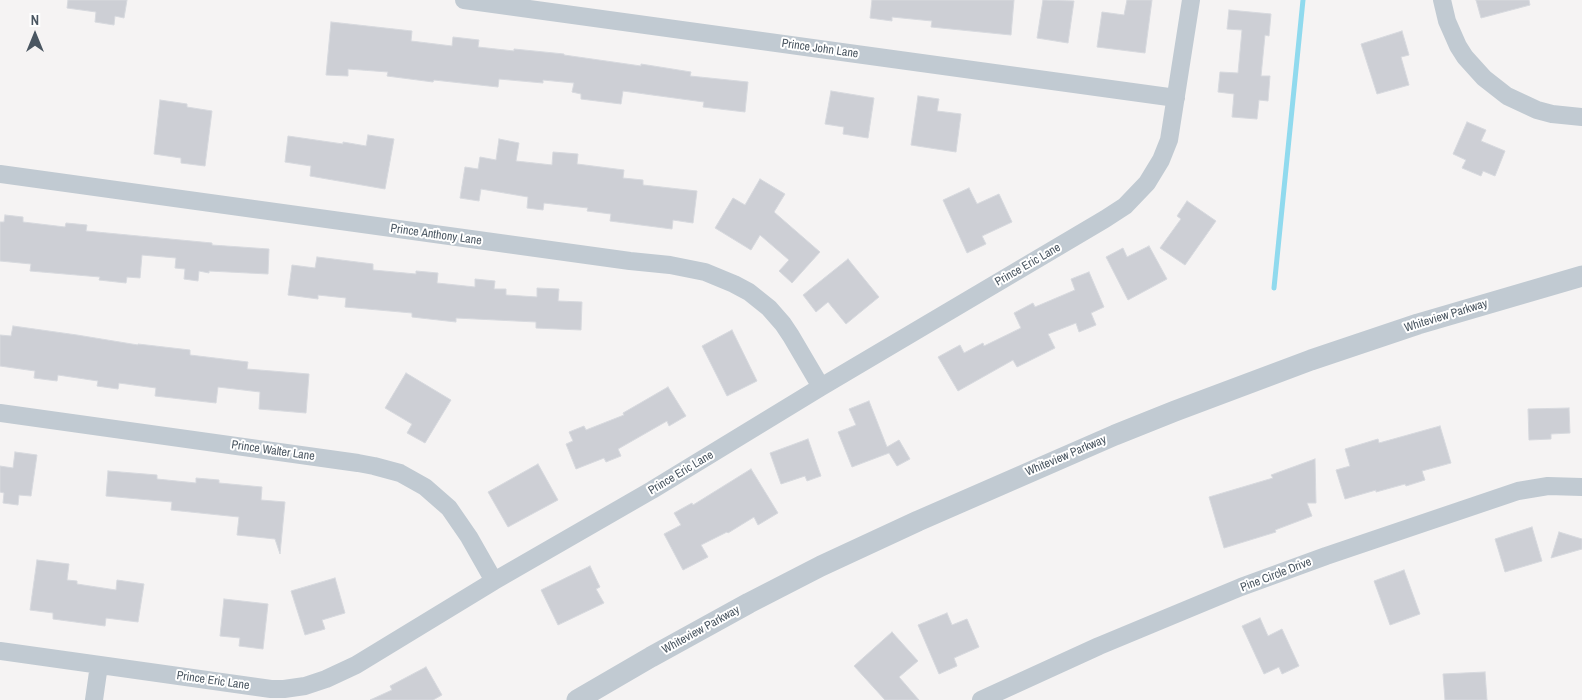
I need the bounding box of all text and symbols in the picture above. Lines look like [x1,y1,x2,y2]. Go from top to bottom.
north arrow [10,10,60,60]
text: N [31,11,39,29]
street label: Prince John Lane [781,37,859,61]
street label: Prince Anthony Lane [389,221,483,249]
street label: Prince Eric Lane [993,240,1063,290]
street label: Whiteview Parkway [1403,296,1489,336]
street label: Whiteview Parkway [1023,432,1109,480]
street label: Prince Walter Lane [230,438,316,464]
street label: Prince Eric Lane [646,448,716,498]
street label: Pine Circle Drive [1238,555,1314,595]
street label: Whiteview Parkway [660,603,742,657]
street label: Prince Eric Lane [176,669,250,693]

